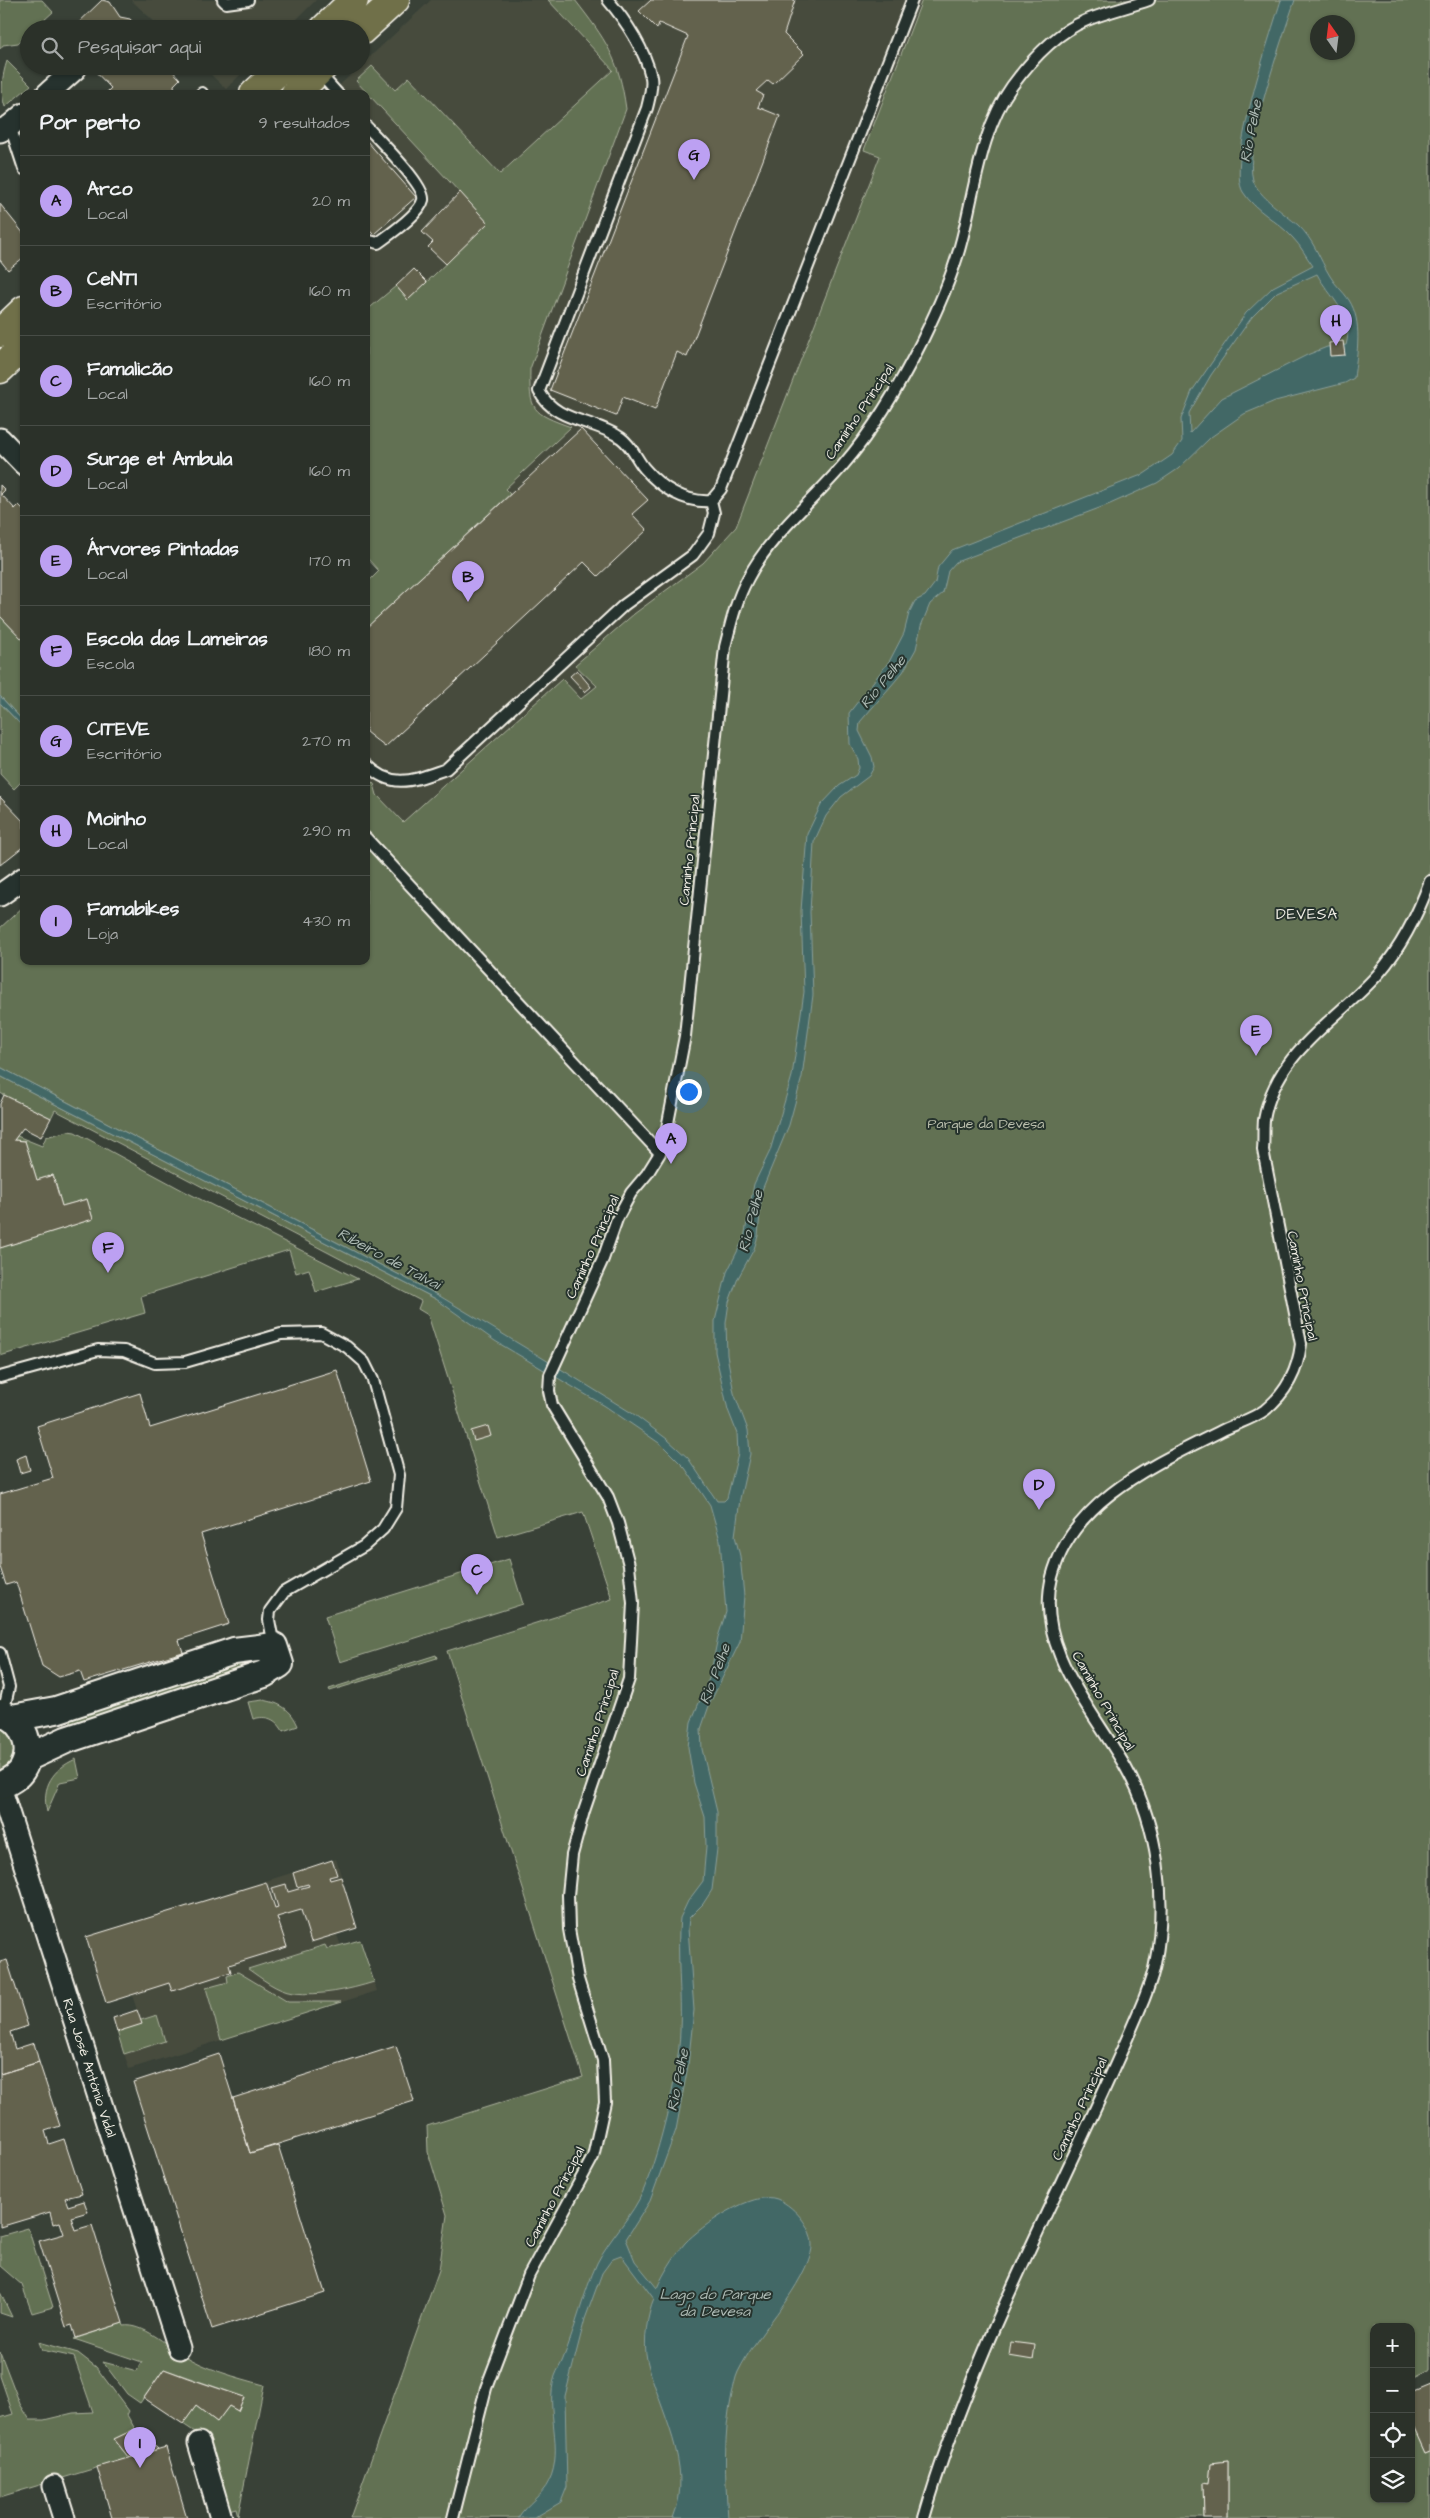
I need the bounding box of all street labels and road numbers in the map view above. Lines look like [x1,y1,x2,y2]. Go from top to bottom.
street label: Caminho Principal [821,360,899,464]
street label: Caminho Principal [674,794,706,906]
street label: Caminho Principal [561,1192,625,1302]
street label: Caminho Principal [1282,1229,1322,1343]
street label: Caminho Principal [1067,1648,1139,1754]
street label: Caminho Principal [571,1667,625,1779]
street label: Rua José António Vidal [57,1996,121,2140]
street label: Caminho Principal [1047,2054,1113,2164]
street label: Caminho Principal [520,2143,590,2251]

